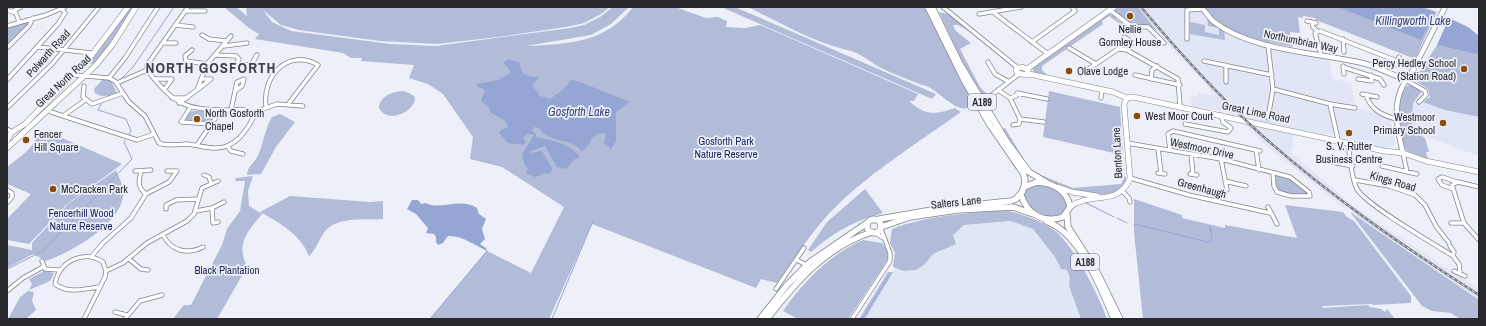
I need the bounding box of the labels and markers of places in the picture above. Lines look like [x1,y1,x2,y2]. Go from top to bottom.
marker: Nellie Gormley House [1125,11,1135,21]
place label: Nellie Gormley House [1099,22,1161,49]
place label: Percy Hedley School (Station Road) [1372,56,1456,83]
place label: Olave Lodge [1077,64,1128,78]
marker: Percy Hedley School (Station Road) [1459,64,1469,74]
marker: Olave Lodge [1064,66,1074,76]
place label: North Gosforth Chapel [205,106,264,133]
place label: West Moor Court [1145,109,1214,123]
place label: Westmoor Primary School [1373,110,1435,137]
marker: West Moor Court [1132,111,1142,121]
marker: North Gosforth Chapel [192,114,202,124]
marker: Westmoor Primary School [1438,118,1448,128]
place label: Fencer Hill Square [34,127,79,154]
marker: S. V. Rutter Business Centre [1344,128,1354,138]
marker: Fencer Hill Square [21,135,31,145]
place label: S. V. Rutter Business Centre [1316,139,1382,166]
place label: McCracken Park [61,182,128,196]
marker: McCracken Park [48,184,58,194]

